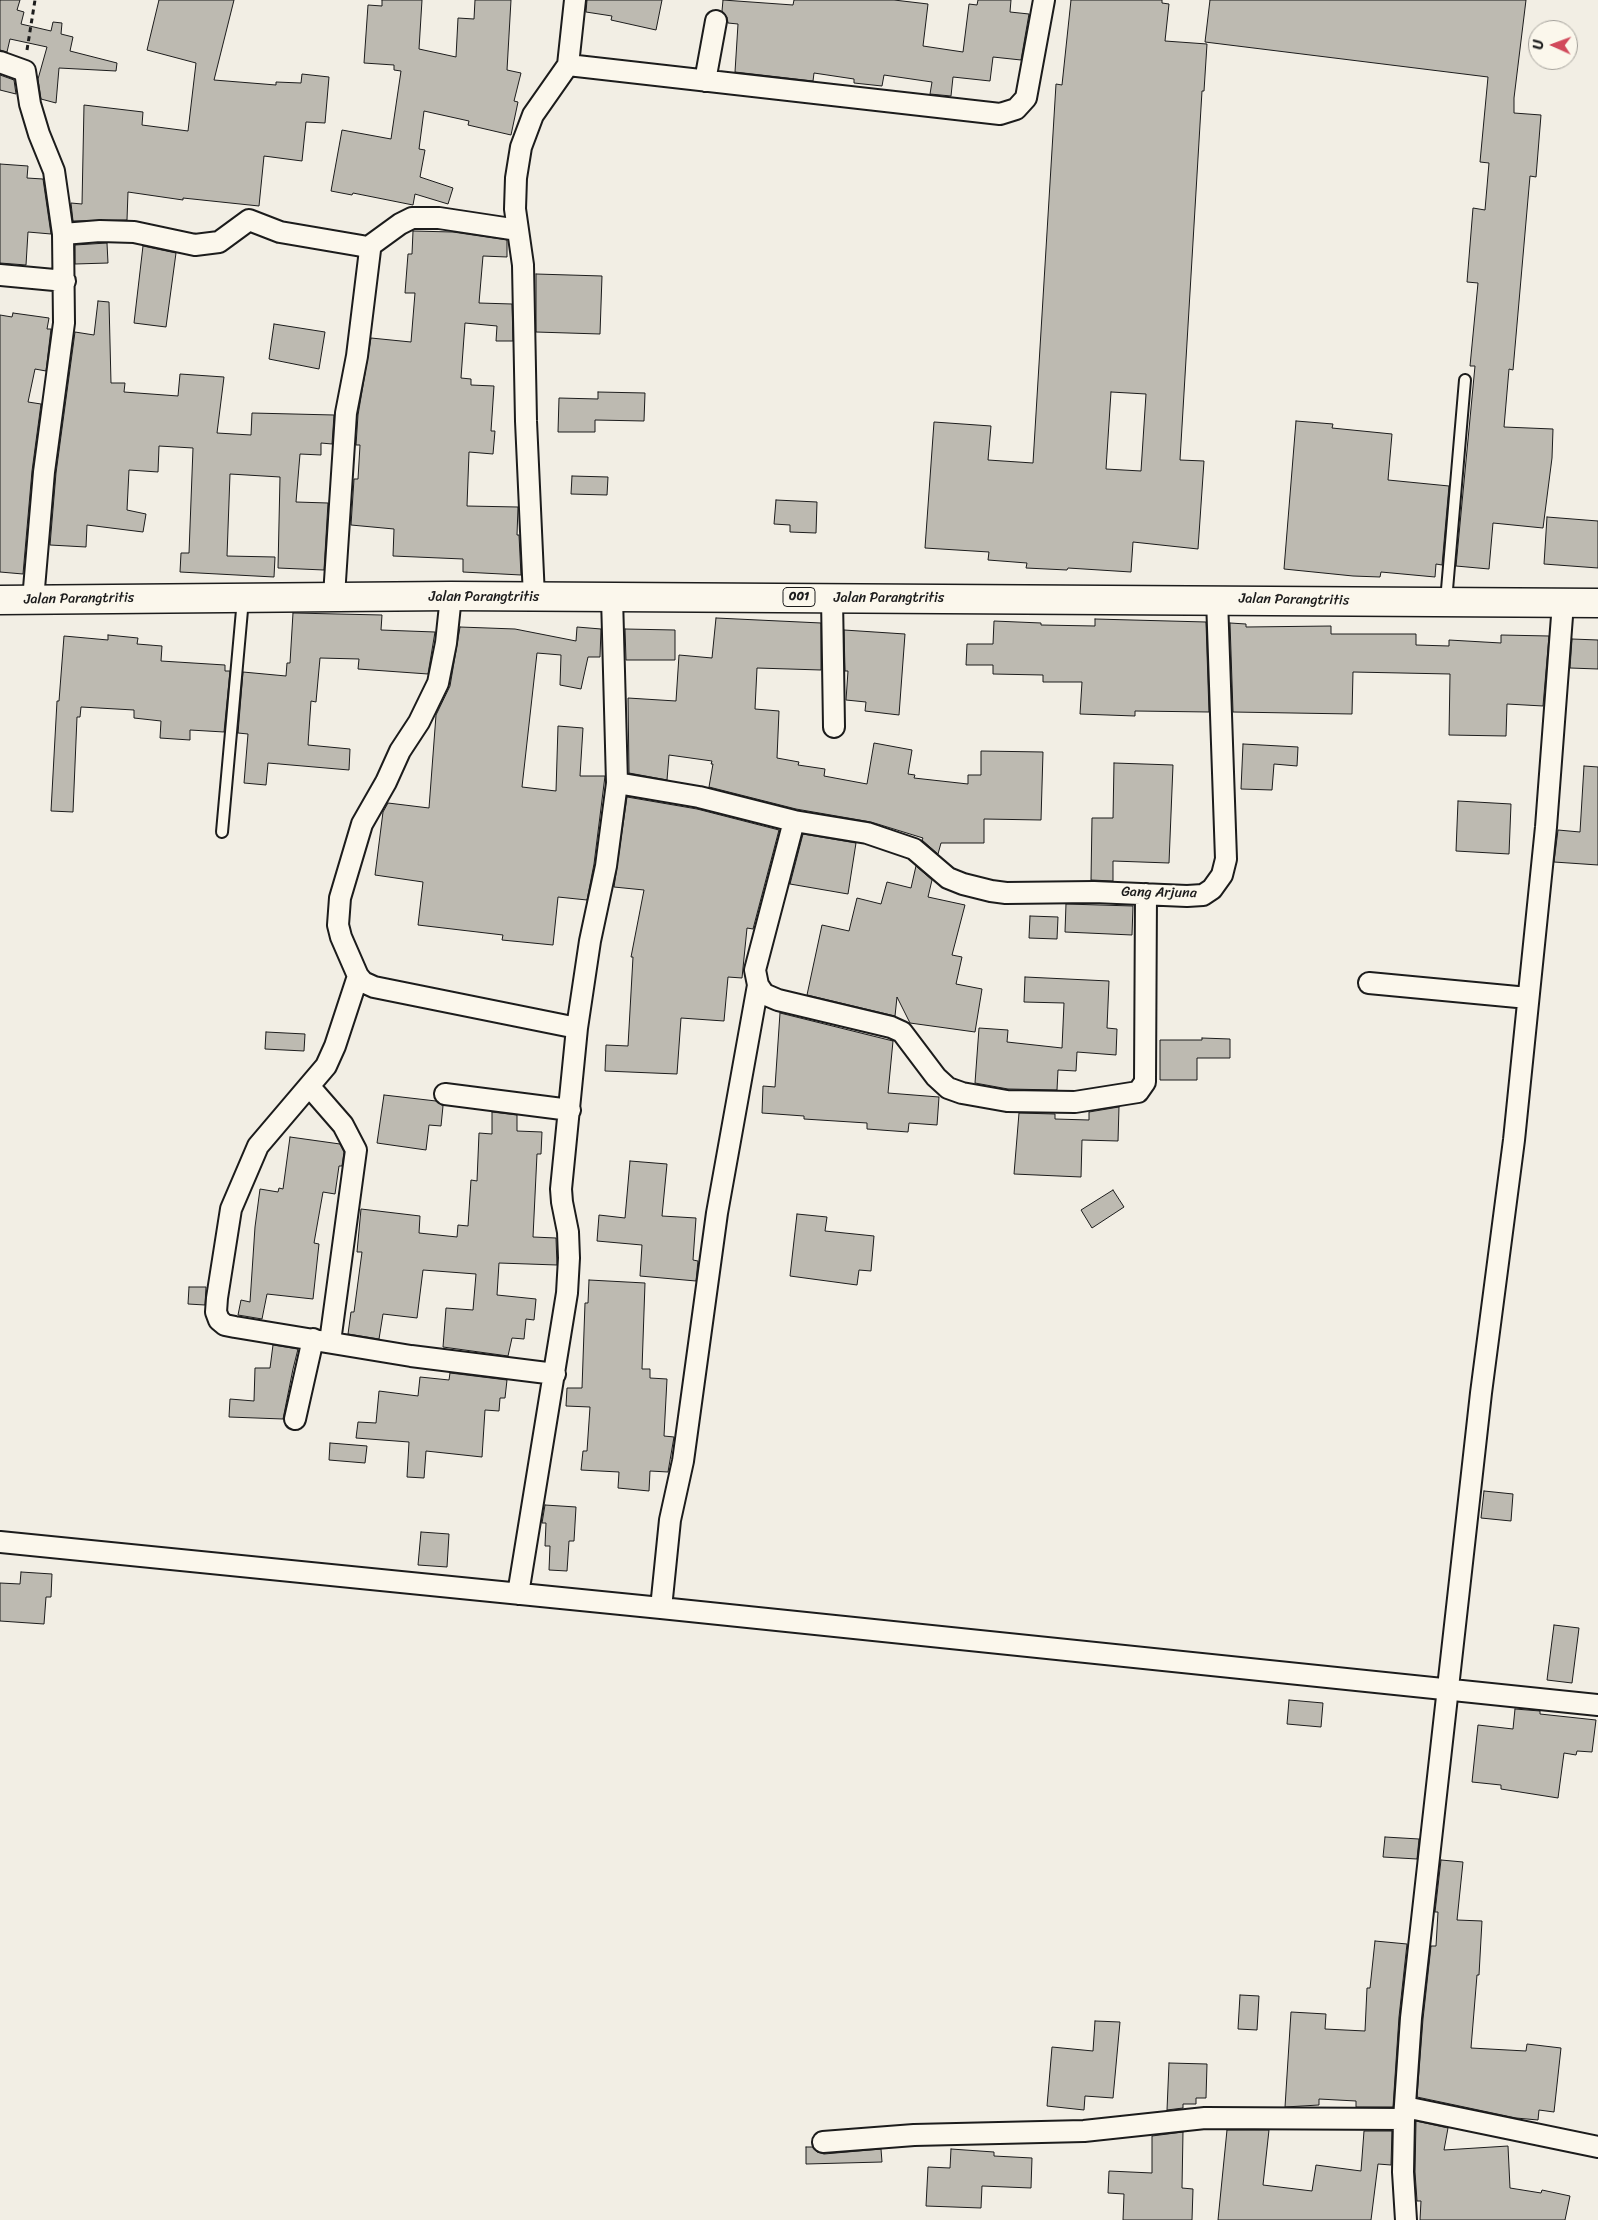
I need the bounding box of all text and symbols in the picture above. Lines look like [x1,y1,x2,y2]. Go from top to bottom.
north arrow [1528,20,1578,70]
text: U [1526,39,1551,50]
road number: 001 [783,588,815,606]
street label: Jalan Parangtritis [429,589,539,605]
street label: Jalan Parangtritis [24,590,134,608]
street label: Jalan Parangtritis [834,590,944,606]
street label: Jalan Parangtritis [1239,591,1349,609]
street label: Gang Arjuna [1121,884,1197,902]

